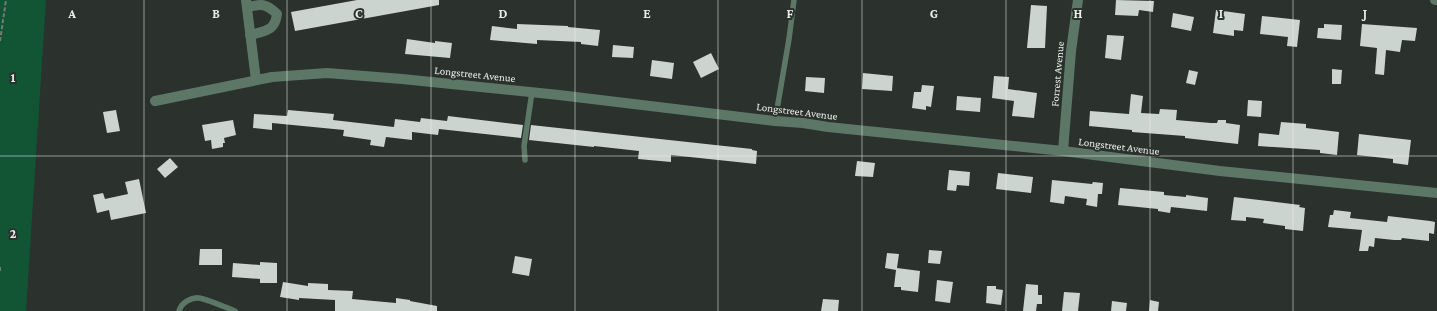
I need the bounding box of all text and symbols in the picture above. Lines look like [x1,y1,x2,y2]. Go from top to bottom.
text: A [67,6,76,21]
text: B [212,6,220,21]
text: C [355,6,363,21]
text: D [499,6,508,21]
text: E [643,6,651,21]
text: F [787,6,794,21]
text: G [930,6,938,21]
text: H [1074,6,1083,21]
text: I [1219,6,1223,21]
text: J [1361,6,1367,21]
street label: Forrest Avenue [1048,41,1066,107]
street label: Longstreet Avenue [434,64,516,85]
text: 1 [11,70,16,85]
street label: Longstreet Avenue [756,100,838,123]
street label: Longstreet Avenue [1078,135,1160,158]
text: 2 [10,226,17,241]

